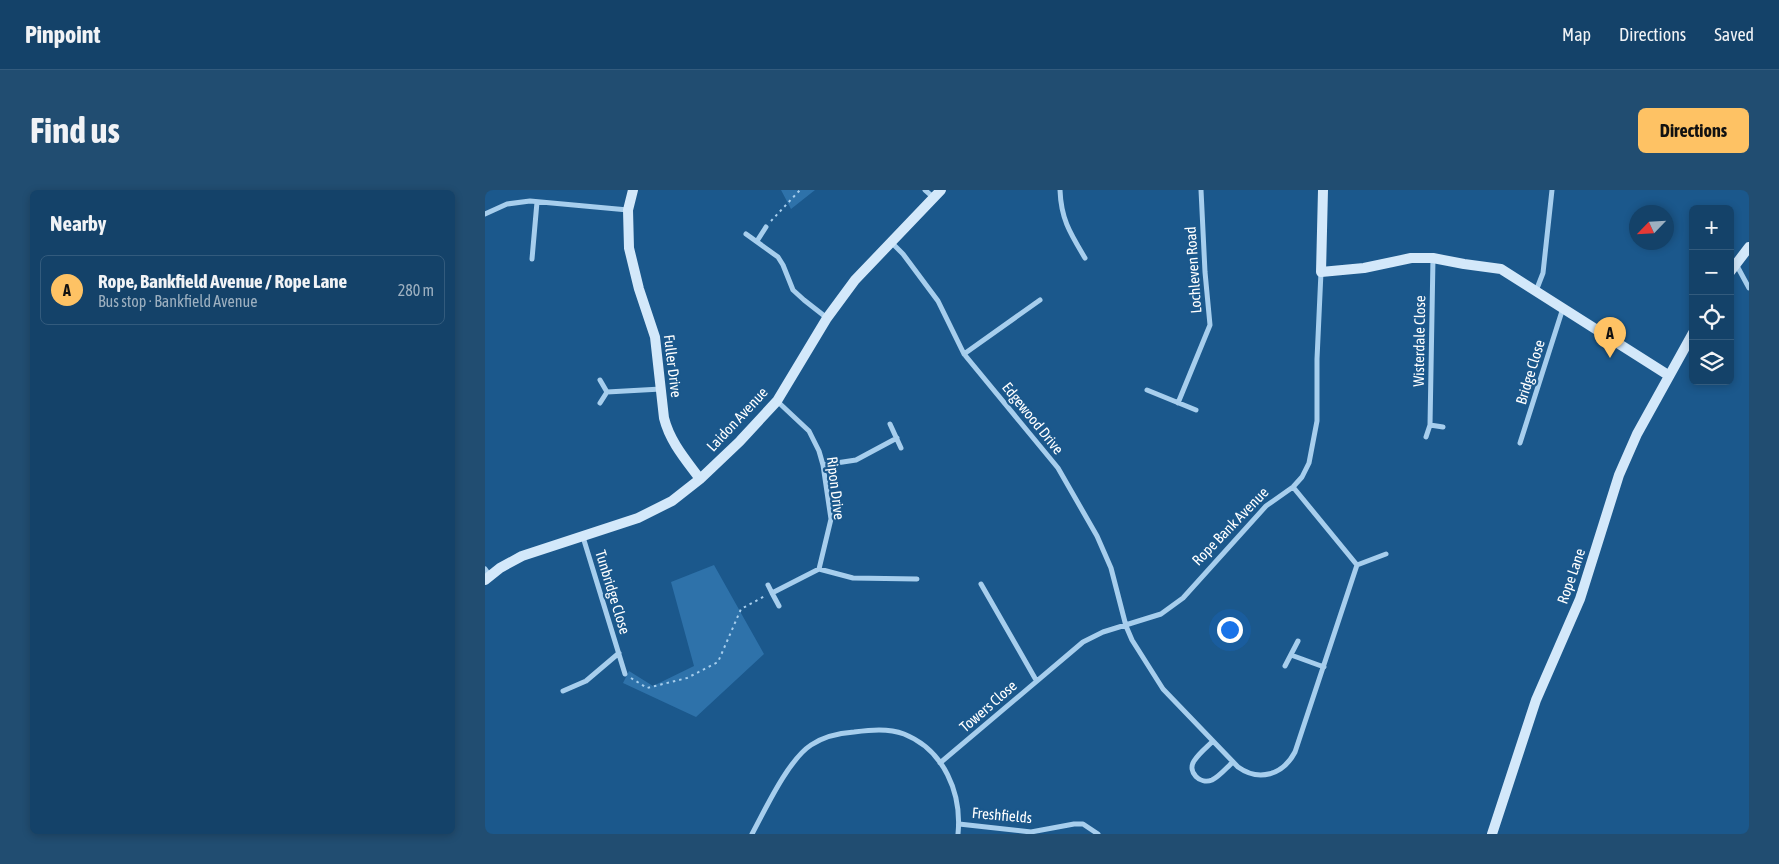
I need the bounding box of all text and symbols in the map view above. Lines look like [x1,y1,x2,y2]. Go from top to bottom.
text: Pinpoint [25,21,100,48]
text: Map [1562,24,1591,45]
text: Directions [1619,24,1686,45]
text: Saved [1714,24,1754,45]
button: Directions [1638,108,1749,153]
text: Find us [30,110,120,150]
north arrow [1629,205,1674,250]
map controls [1689,205,1734,385]
button: + [1689,205,1734,250]
text: Nearby [50,211,106,235]
street label: Lochleven Road [1181,226,1205,314]
button: − [1689,250,1734,295]
text: Rope, Bankfield Avenue / Rope Lane [98,270,347,292]
text: A [63,281,71,299]
text: 280 m [398,281,434,299]
text: Bus stop · Bankfield Avenue [98,292,258,310]
street label: Wisterdale Close [1410,295,1428,387]
button: locate [1689,295,1734,340]
pin: A [1594,317,1626,358]
street label: Fuller Drive [661,334,685,399]
street label: Bridge Close [1512,337,1548,406]
button: layers [1689,340,1734,385]
street label: Edgewood Drive [999,379,1067,457]
street label: Laidon Avenue [703,383,771,455]
street label: Ripon Drive [824,455,848,521]
street label: Rope Bank Avenue [1188,483,1272,569]
street label: Rope Lane [1554,546,1588,606]
street label: Tunbridge Close [592,548,634,636]
your location [1217,617,1243,643]
street label: Towers Close [956,677,1020,735]
street label: Freshfields [971,804,1033,826]

